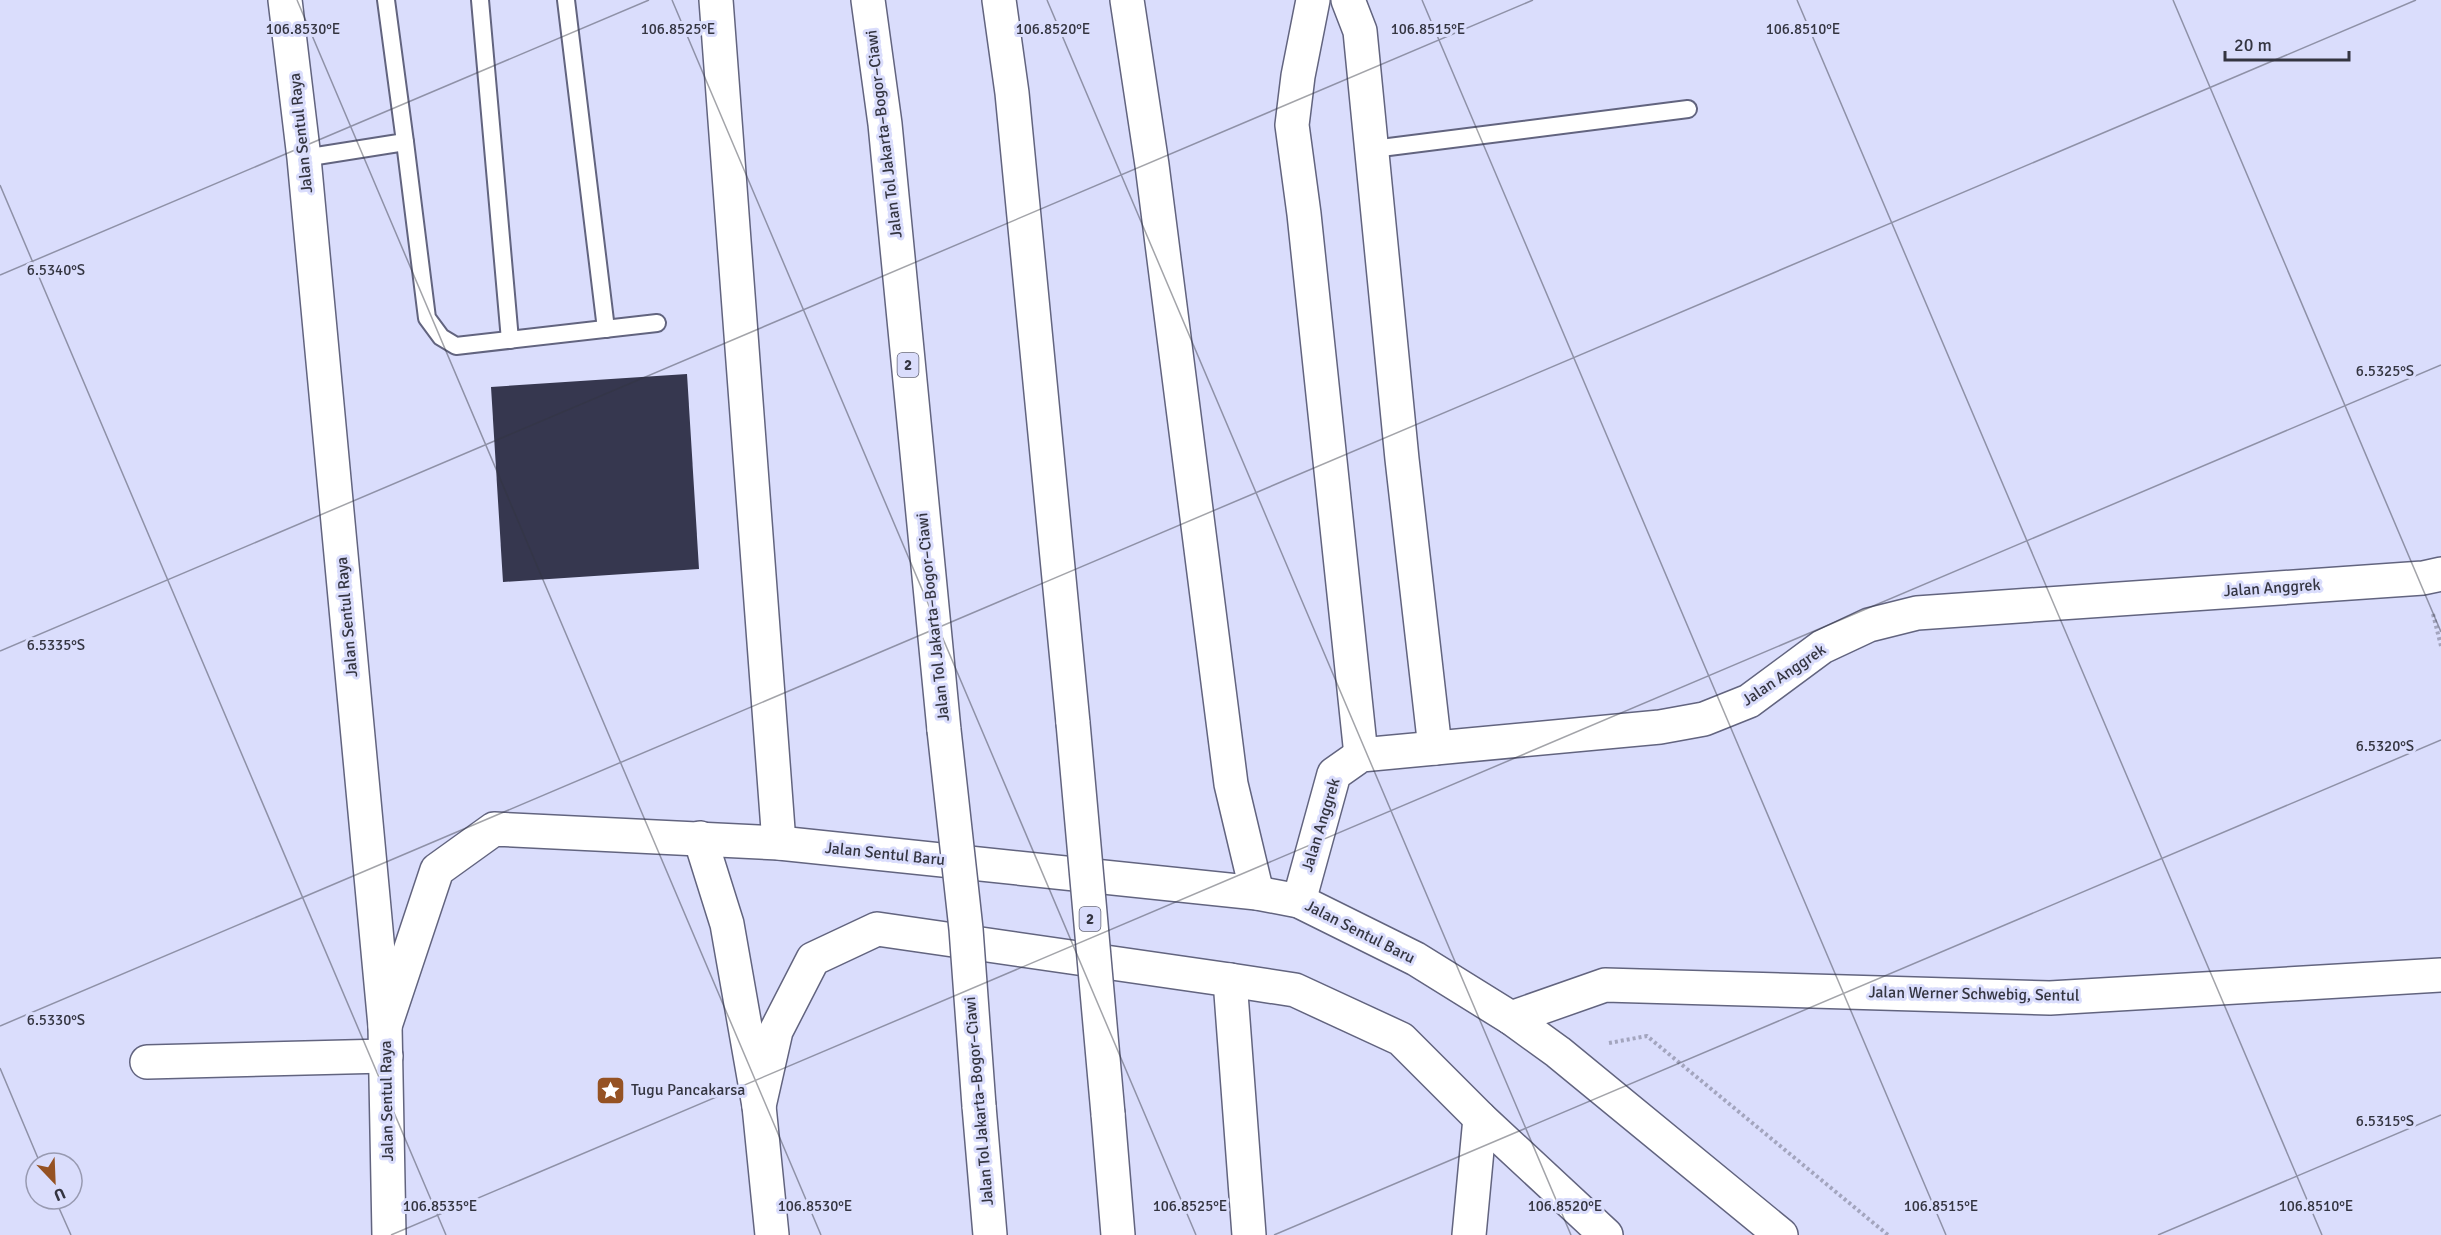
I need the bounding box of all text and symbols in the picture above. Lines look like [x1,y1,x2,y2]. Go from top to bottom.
text: 106.8530°E [266,20,340,38]
text: 106.8525°E [641,20,715,38]
text: 106.8520°E [1016,20,1090,38]
text: 106.8515°E [1391,20,1465,38]
text: 106.8510°E [1766,20,1840,38]
scale bar [2225,24,2350,62]
street label: Jalan Tol Jakarta–Bogor–Ciawi [861,29,907,239]
text: 20 m [2234,34,2272,56]
street label: Jalan Sentul Raya [285,72,317,194]
text: 6.5340°S [27,261,85,279]
road number: 2 [898,353,918,377]
text: 6.5325°S [2356,362,2414,380]
street label: Jalan Tol Jakarta–Bogor–Ciawi [912,512,954,722]
street label: Jalan Sentul Raya [332,556,362,678]
street label: Jalan Anggrek [2223,575,2321,601]
text: 6.5335°S [27,636,85,654]
street label: Jalan Anggrek [1738,640,1830,710]
text: 6.5320°S [2356,737,2414,755]
street label: Jalan Anggrek [1297,776,1345,874]
street label: Jalan Sentul Baru [824,838,946,870]
street label: Jalan Sentul Baru [1302,896,1418,968]
road number: 2 [1080,907,1100,931]
street label: Jalan Werner Schwebig, Sentul [1868,982,2080,1006]
street label: Jalan Tol Jakarta–Bogor–Ciawi [960,996,998,1206]
text: 6.5330°S [27,1011,85,1029]
street label: Jalan Sentul Raya [376,1040,398,1162]
place icon: Tugu Pancakarsa [594,1074,626,1106]
place label: Tugu Pancakarsa [631,1080,745,1100]
text: 6.5315°S [2356,1112,2414,1130]
north arrow [24,1151,84,1211]
text: U [51,1183,68,1205]
text: 106.8535°E [403,1197,477,1215]
text: 106.8530°E [778,1197,852,1215]
text: 106.8525°E [1153,1197,1227,1215]
text: 106.8520°E [1528,1197,1602,1215]
text: 106.8515°E [1904,1197,1978,1215]
text: 106.8510°E [2279,1197,2353,1215]

